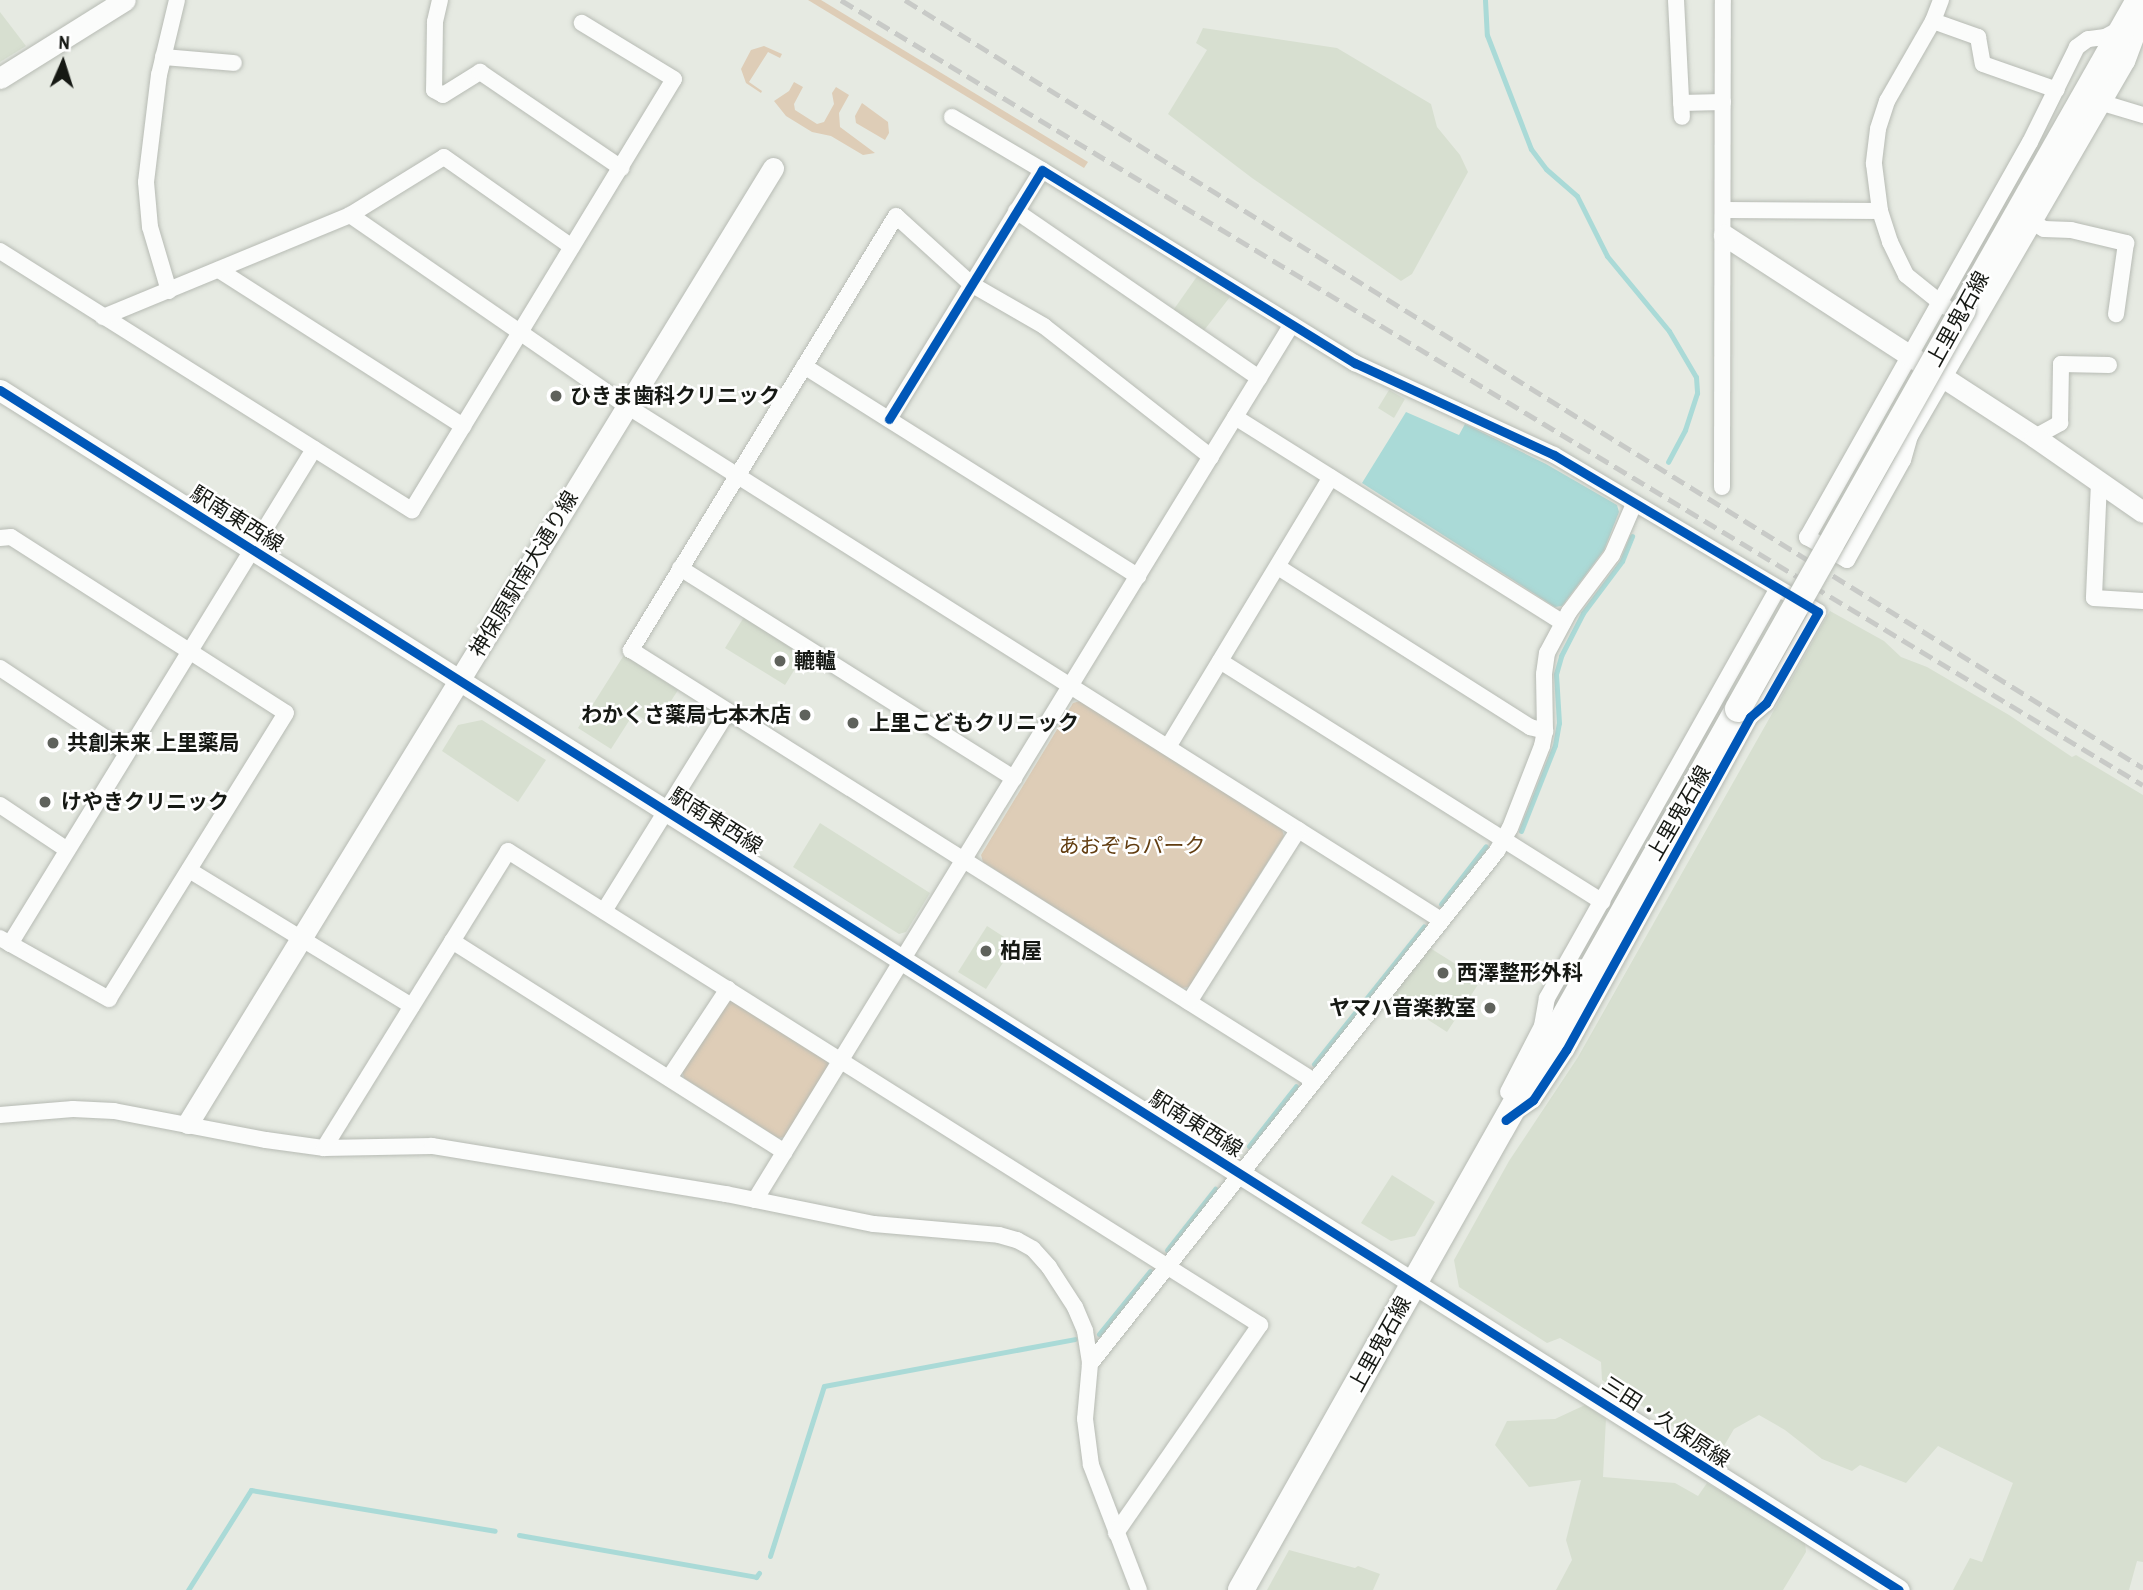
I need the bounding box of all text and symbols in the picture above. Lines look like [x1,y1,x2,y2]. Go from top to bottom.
north arrow [28,28,98,98]
text: N [58,29,70,55]
street label: 上里鬼石線 [1922,267,1994,371]
place label: ひきま歯科クリニック [570,383,780,409]
marker: ひきま歯科クリニック [548,388,564,404]
street label: 駅南東西線 [186,480,288,558]
street label: 神保原駅南大通り線 [465,487,583,661]
place label: 轆轤 [794,648,836,674]
marker: 轆轤 [772,653,788,669]
place label: わかくさ薬局七本木店 [581,702,791,728]
marker: わかくさ薬局七本木店 [797,707,813,723]
place label: 上里こどもクリニック [869,710,1079,736]
marker: 上里こどもクリニック [843,713,863,733]
place label: 共創未来 上里薬局 [67,730,240,756]
marker: 共創未来 上里薬局 [45,735,61,751]
street label: 上里鬼石線 [1642,761,1716,865]
street label: 駅南東西線 [665,782,767,860]
place label: けやきクリニック [61,789,229,815]
marker: けやきクリニック [35,792,55,812]
park label: あおぞらパーク [1059,833,1205,859]
place label: 柏屋 [1000,938,1042,964]
marker: 柏屋 [978,943,994,959]
place label: 西澤整形外科 [1457,960,1583,986]
marker: 西澤整形外科 [1435,965,1451,981]
place label: ヤマハ音楽教室 [1329,995,1476,1021]
marker: ヤマハ音楽教室 [1482,1000,1498,1016]
street label: 駅南東西線 [1145,1085,1247,1163]
street label: 上里鬼石線 [1344,1292,1416,1396]
street label: 三田・久保原線 [1597,1371,1735,1473]

